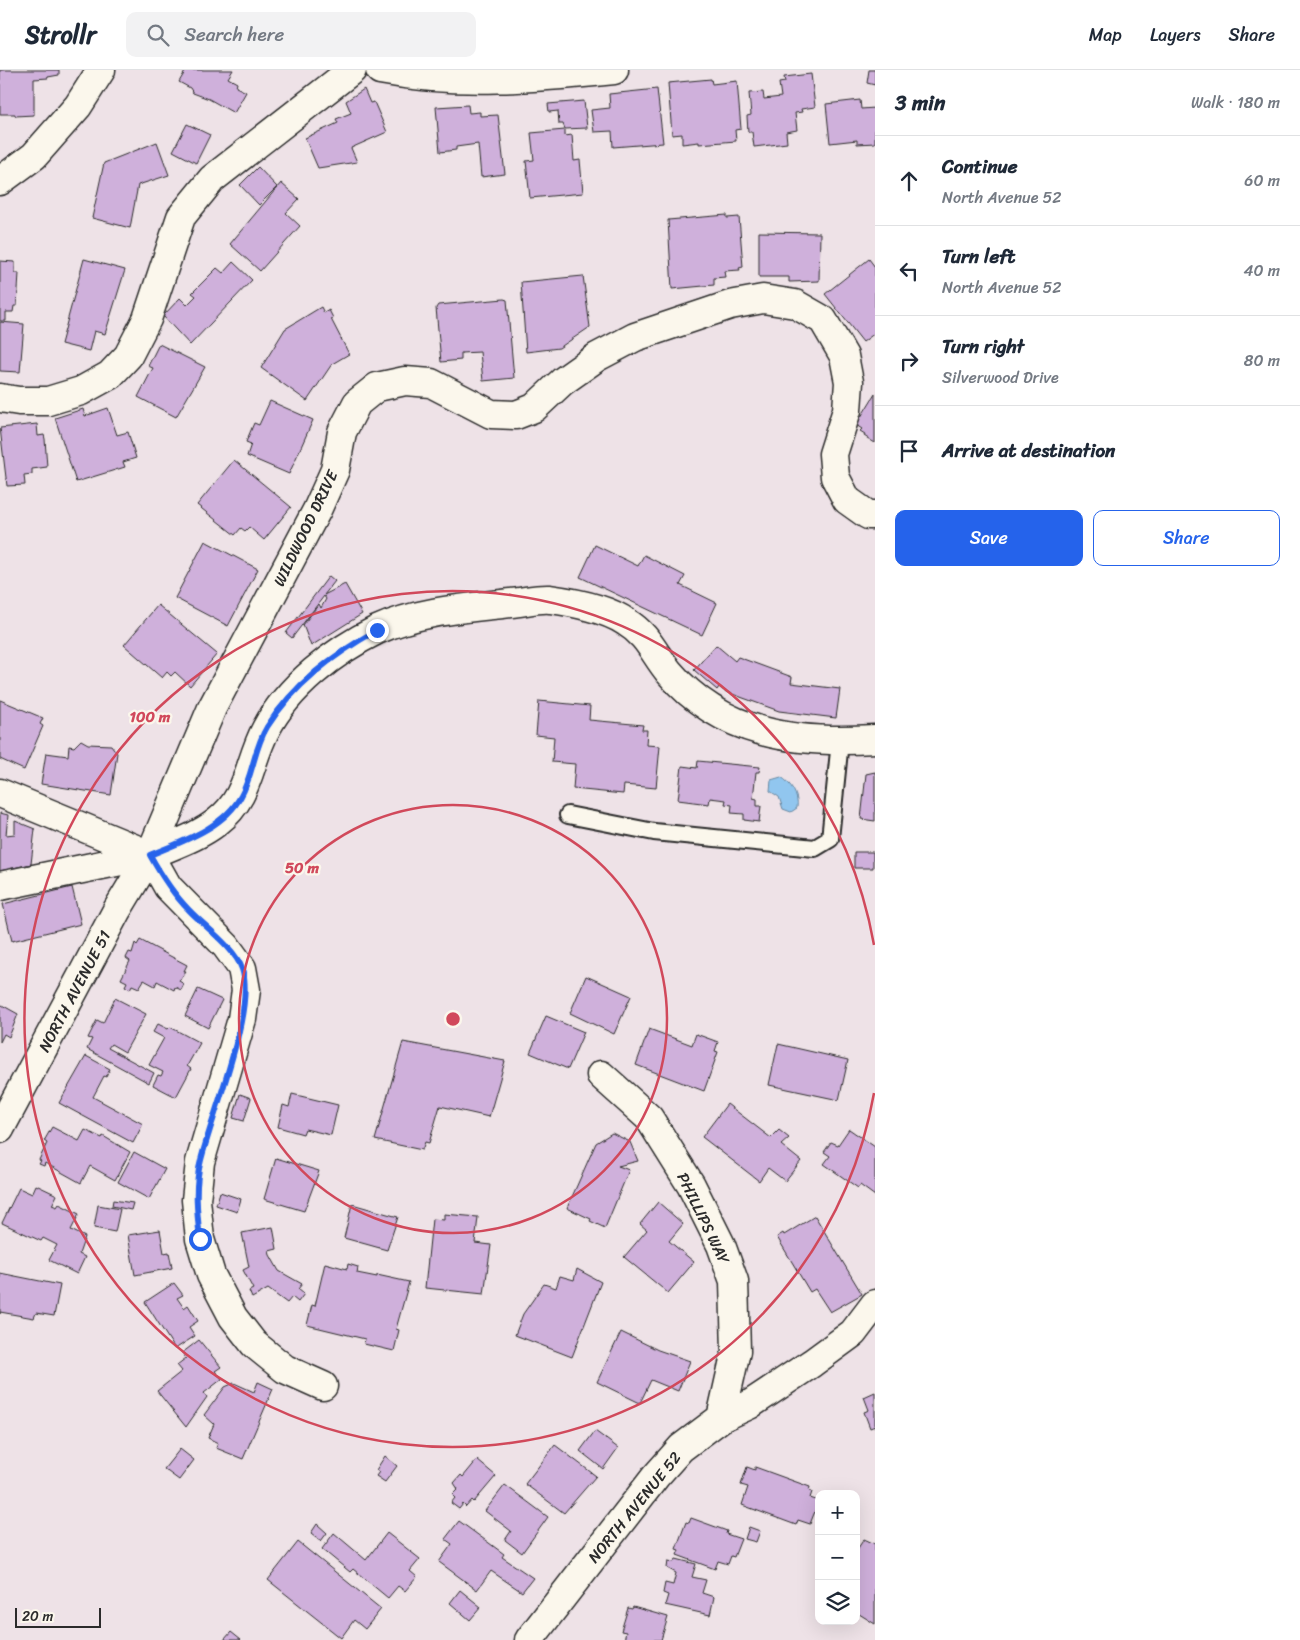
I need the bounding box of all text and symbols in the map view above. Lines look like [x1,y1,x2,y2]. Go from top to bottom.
search box [126,12,476,57]
text: Strollr [25,14,96,56]
text: Search here [184,18,284,51]
text: Map [1089,19,1122,51]
text: Layers [1150,19,1201,51]
text: Share [1229,19,1275,51]
icon: search [144,21,172,49]
text: 3 min [895,84,945,122]
text: Walk · 180 m [1191,88,1280,117]
text: Continue [942,150,1018,183]
text: 60 m [1244,166,1280,195]
icon: ahead [895,167,923,195]
text: North Avenue 52 [942,183,1062,212]
text: Turn left [942,240,1015,273]
text: 40 m [1243,256,1280,285]
icon: left [895,257,923,285]
text: North Avenue 52 [942,273,1062,302]
text: Turn right [942,330,1024,363]
text: 80 m [1244,346,1280,375]
icon: right [895,347,923,375]
text: Silverwood Drive [942,363,1059,392]
text: Arrive at destination [942,434,1115,467]
icon: arrive [895,437,923,465]
street label: WILDWOOD DRIVE [265,464,347,591]
button: Save [895,510,1083,566]
button: Share [1093,510,1280,566]
route end [366,619,389,642]
text: 100 m [130,704,171,730]
text: 50 m [285,855,320,881]
street label: NORTH AVENUE 51 [30,925,119,1058]
centre of rings [444,1010,462,1028]
street label: PHILLIPS WAY [669,1167,739,1270]
route start [189,1228,212,1251]
street label: NORTH AVENUE 52 [580,1445,689,1570]
map controls [815,1490,860,1625]
button: + [815,1490,860,1535]
button: − [815,1535,860,1580]
button: layers [815,1580,860,1625]
text: 20 m [22,1604,53,1629]
scale bar [15,1605,101,1628]

